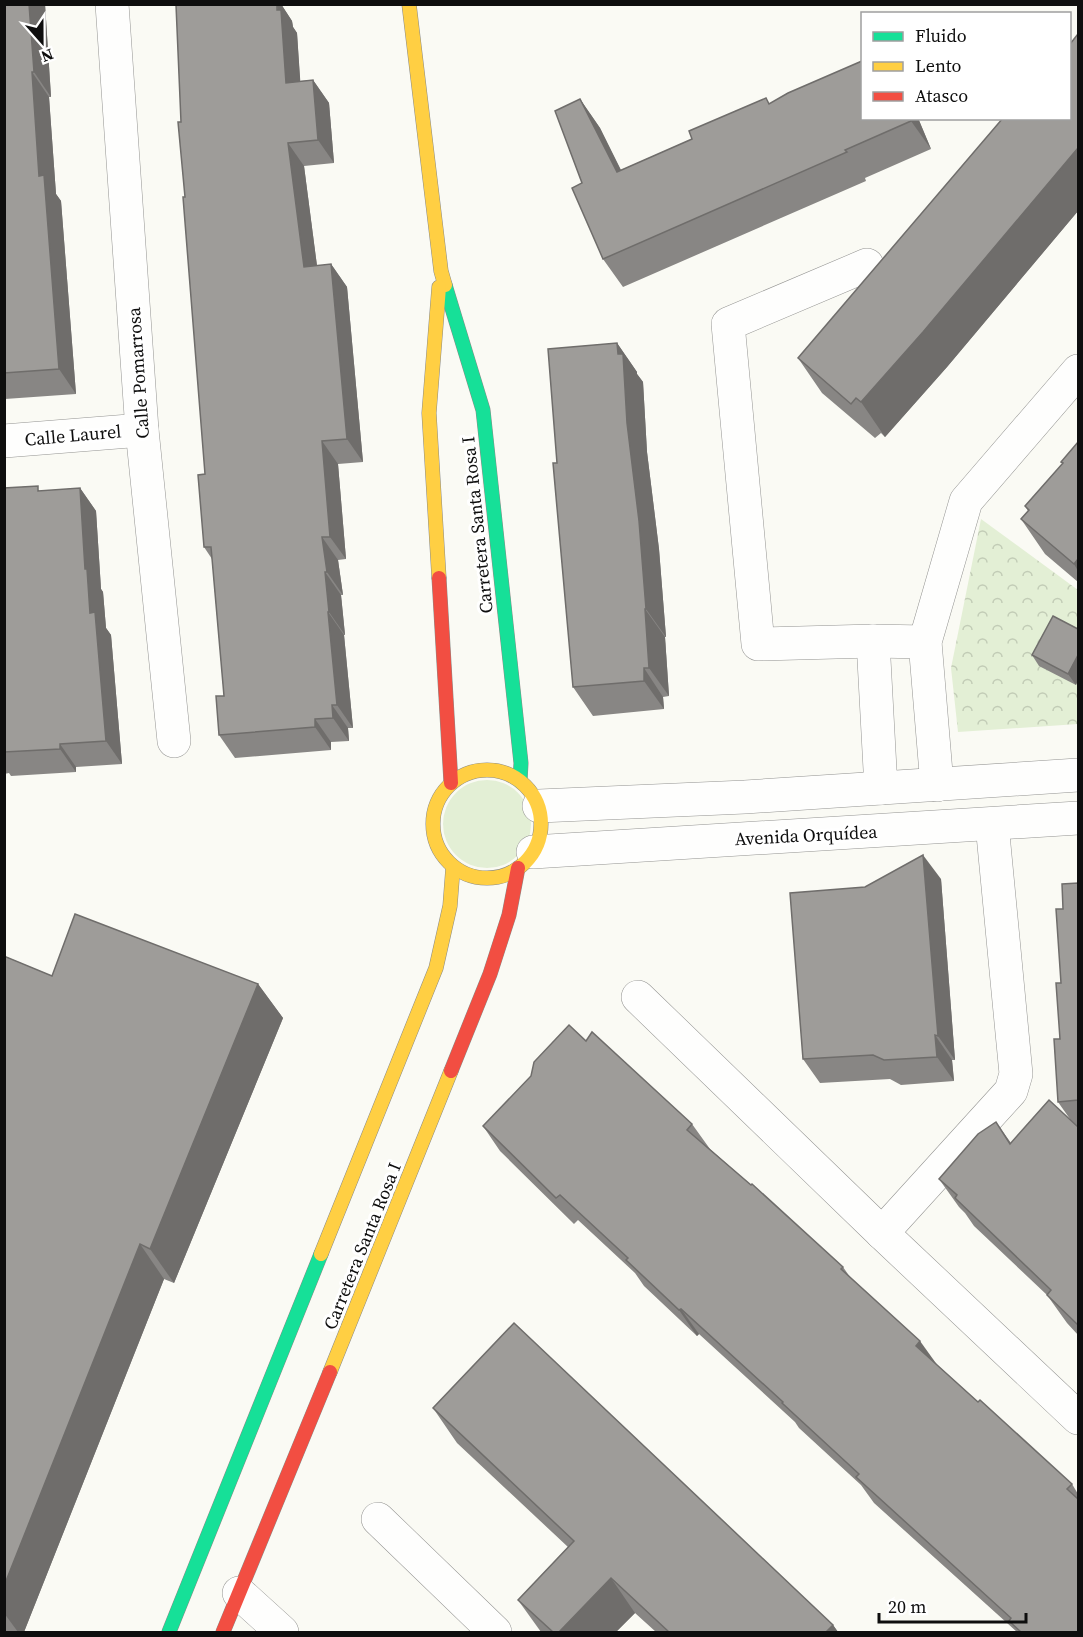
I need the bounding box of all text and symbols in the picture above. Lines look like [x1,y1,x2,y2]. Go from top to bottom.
north arrow [12,12,72,72]
legend [861,12,1071,120]
text: Fluido [915,23,967,48]
text: N [38,44,57,68]
text: Lento [915,53,962,78]
text: Atasco [915,83,968,108]
street label: Calle Pomarrosa [121,305,155,440]
street label: Calle Laurel [24,418,122,452]
street label: Carretera Santa Rosa I [455,435,499,615]
street label: Avenida Orquídea [734,819,879,851]
street label: Carretera Santa Rosa I [317,1159,407,1333]
scale bar [879,1586,1026,1624]
text: 20 m [888,1594,926,1619]

